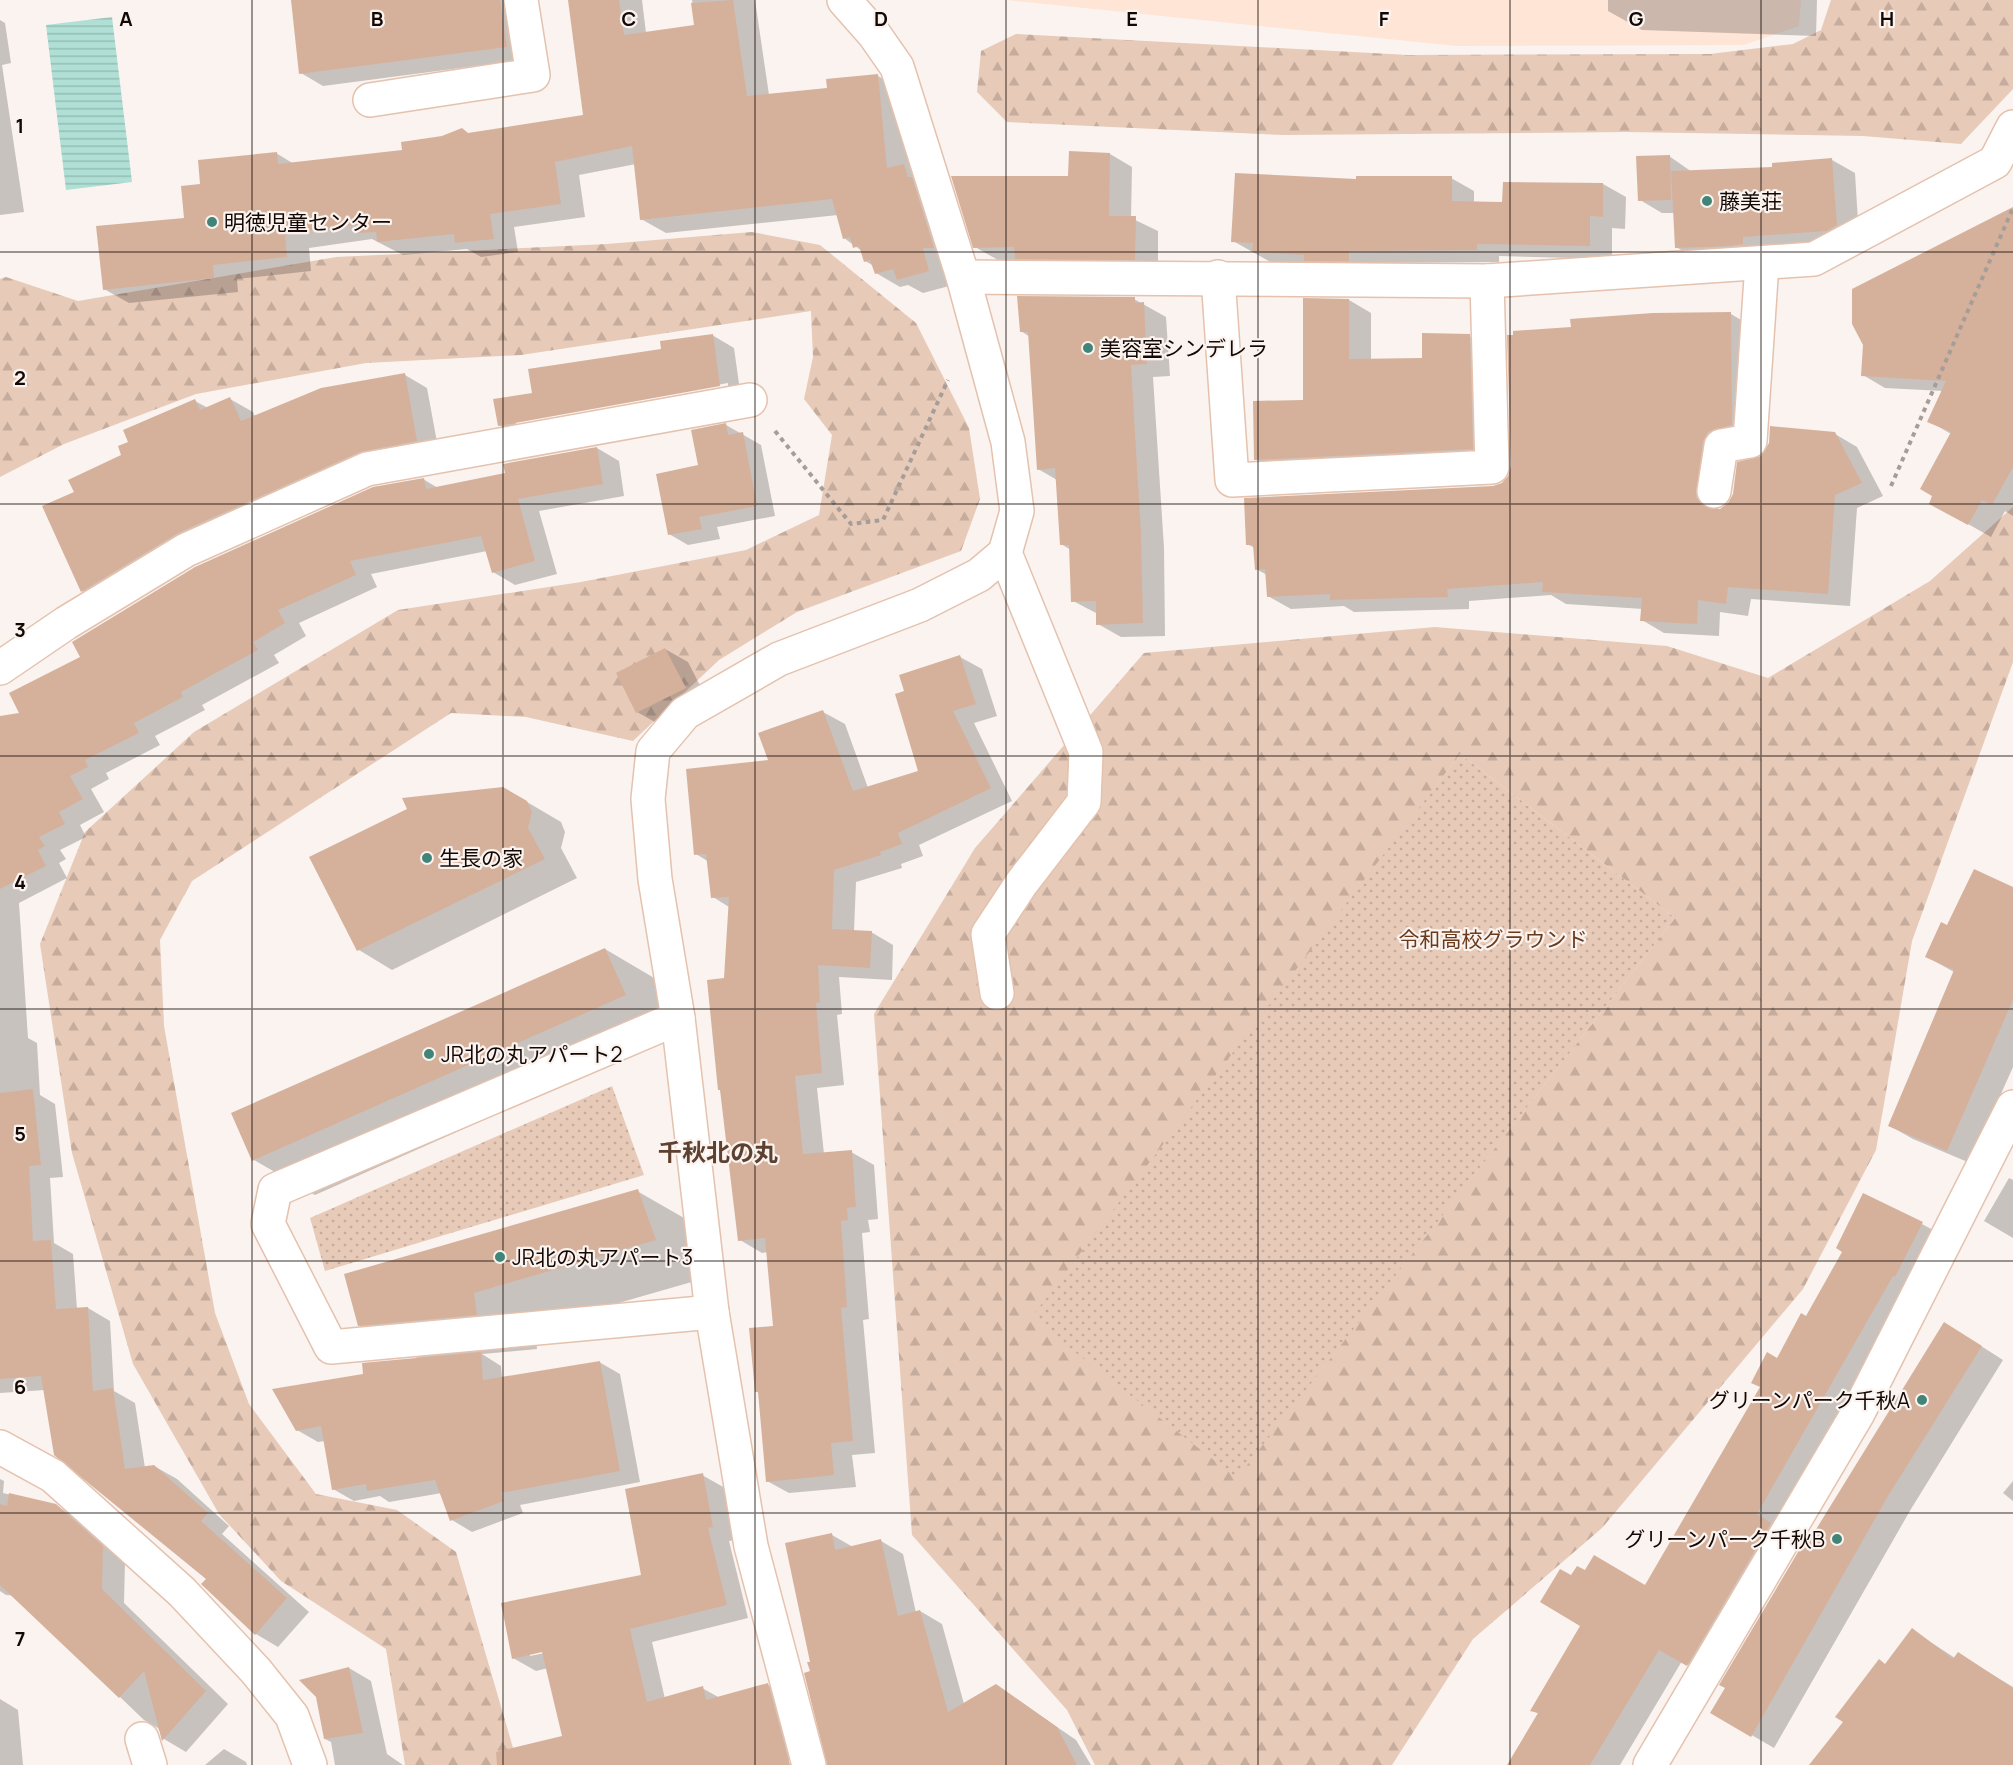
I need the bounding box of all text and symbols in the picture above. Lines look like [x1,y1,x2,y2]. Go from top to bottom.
text: A [119,5,133,32]
text: B [371,5,384,32]
text: C [622,5,636,32]
text: D [874,5,888,32]
text: E [1126,5,1138,32]
text: F [1379,5,1390,32]
text: G [1629,5,1644,32]
text: H [1880,5,1894,32]
text: 1 [16,112,24,139]
place label: 藤美荘 [1719,187,1782,215]
marker: 藤美荘 [1700,194,1714,208]
place label: 明徳児童センター [224,208,392,236]
marker: 明徳児童センター [205,215,219,229]
place label: 美容室シンデレラ [1100,334,1268,362]
marker: 美容室シンデレラ [1081,341,1095,355]
text: 2 [14,364,26,391]
text: 3 [14,616,26,643]
place label: 生長の家 [439,844,523,872]
marker: 生長の家 [420,851,434,865]
text: 4 [14,868,26,895]
park label: 令和高校グラウンド [1399,925,1588,953]
place label: JR北の丸アパート2 [441,1040,623,1068]
marker: JR北の丸アパート2 [422,1047,436,1061]
text: 5 [14,1120,26,1147]
district label: 千秋北の丸 [658,1135,778,1168]
place label: JR北の丸アパート3 [512,1243,693,1271]
marker: JR北の丸アパート3 [493,1250,507,1264]
text: 6 [14,1373,26,1400]
place label: グリーンパーク千秋A [1709,1386,1910,1414]
marker: グリーンパーク千秋A [1915,1393,1929,1407]
place label: グリーンパーク千秋B [1624,1525,1825,1553]
marker: グリーンパーク千秋B [1830,1532,1844,1546]
text: 7 [15,1625,25,1652]

